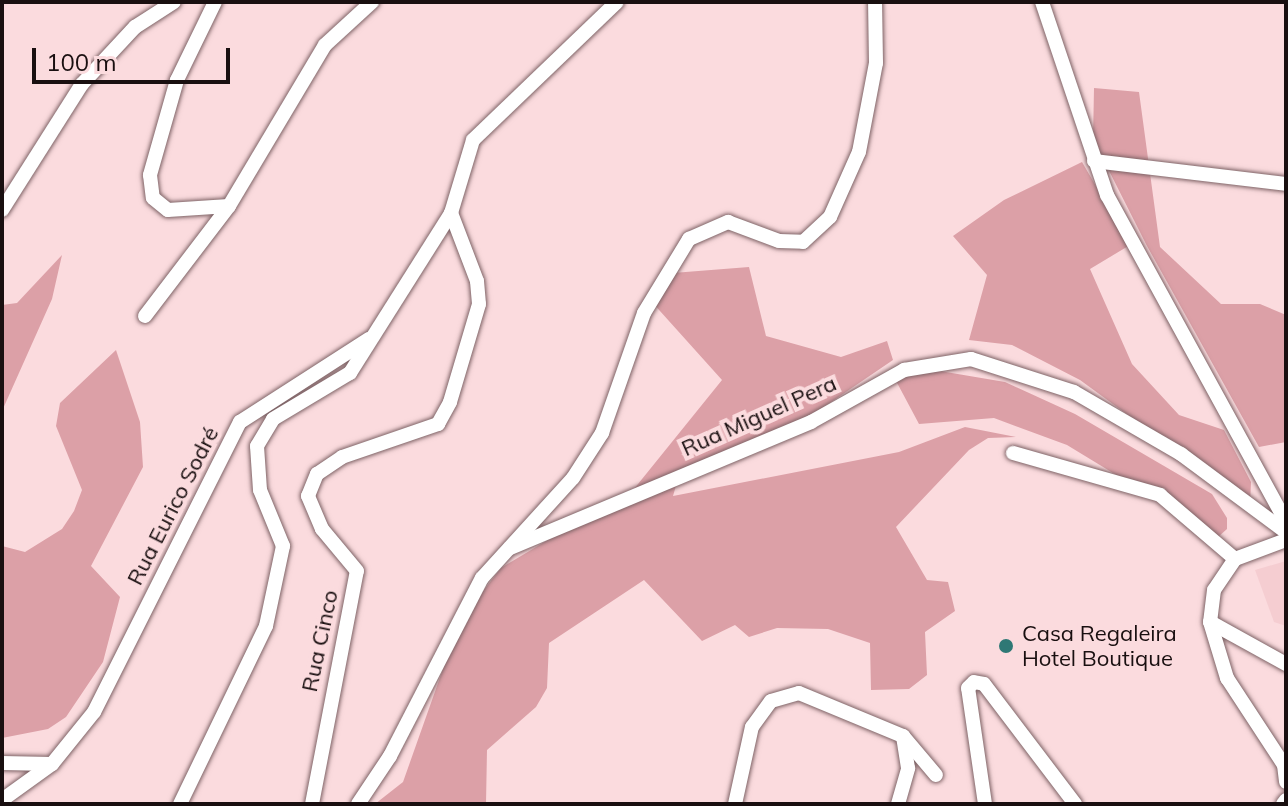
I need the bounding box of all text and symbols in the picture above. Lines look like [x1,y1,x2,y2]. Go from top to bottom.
scale bar [36,32,234,82]
text: 100 m [46,47,117,77]
street label: Rua Miguel Pera [677,370,841,462]
street label: Rua Eurico Sodré [122,423,224,589]
street label: Rua Cinco [296,588,344,694]
place label: Casa Regaleira Hotel Boutique [1022,620,1177,672]
marker: Casa Regaleira Hotel Boutique [997,637,1015,655]

